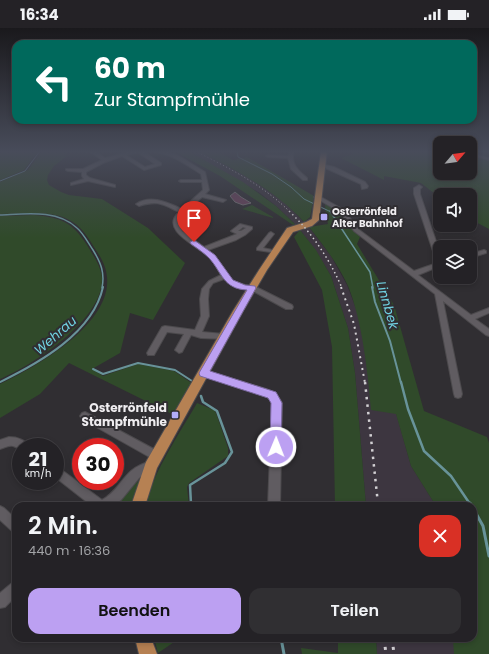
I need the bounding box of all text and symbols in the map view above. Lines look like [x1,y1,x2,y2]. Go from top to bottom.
text: 16:34 [20,4,59,25]
text: 60 m [94,49,166,88]
icon: left [28,56,80,108]
text: Zur Stampfmühle [94,87,250,112]
north arrow [433,136,477,180]
map controls [433,136,477,284]
button: sound [433,188,477,232]
pin [177,201,211,242]
place label: Osterrönfeld Alter Bahnhof [332,204,403,231]
icon: arrive [183,207,205,229]
marker: Osterrönfeld Alter Bahnhof [319,212,329,222]
button: layers [433,240,477,284]
water label: Linnbek [372,279,404,333]
water label: Wehrau [30,311,81,359]
place label: Osterrönfeld Stampfmühle [82,399,168,430]
marker: Osterrönfeld Stampfmühle [170,410,180,420]
position arrow [255,426,297,468]
speed limit sign: 30 [72,438,124,490]
text: 21 [29,445,47,473]
text: km/h [25,466,51,481]
text: 2 Min. [28,509,98,542]
button: close [419,515,461,557]
text: 440 m · 16:36 [28,541,110,560]
button: Beenden [28,588,241,634]
button: Teilen [249,588,461,634]

